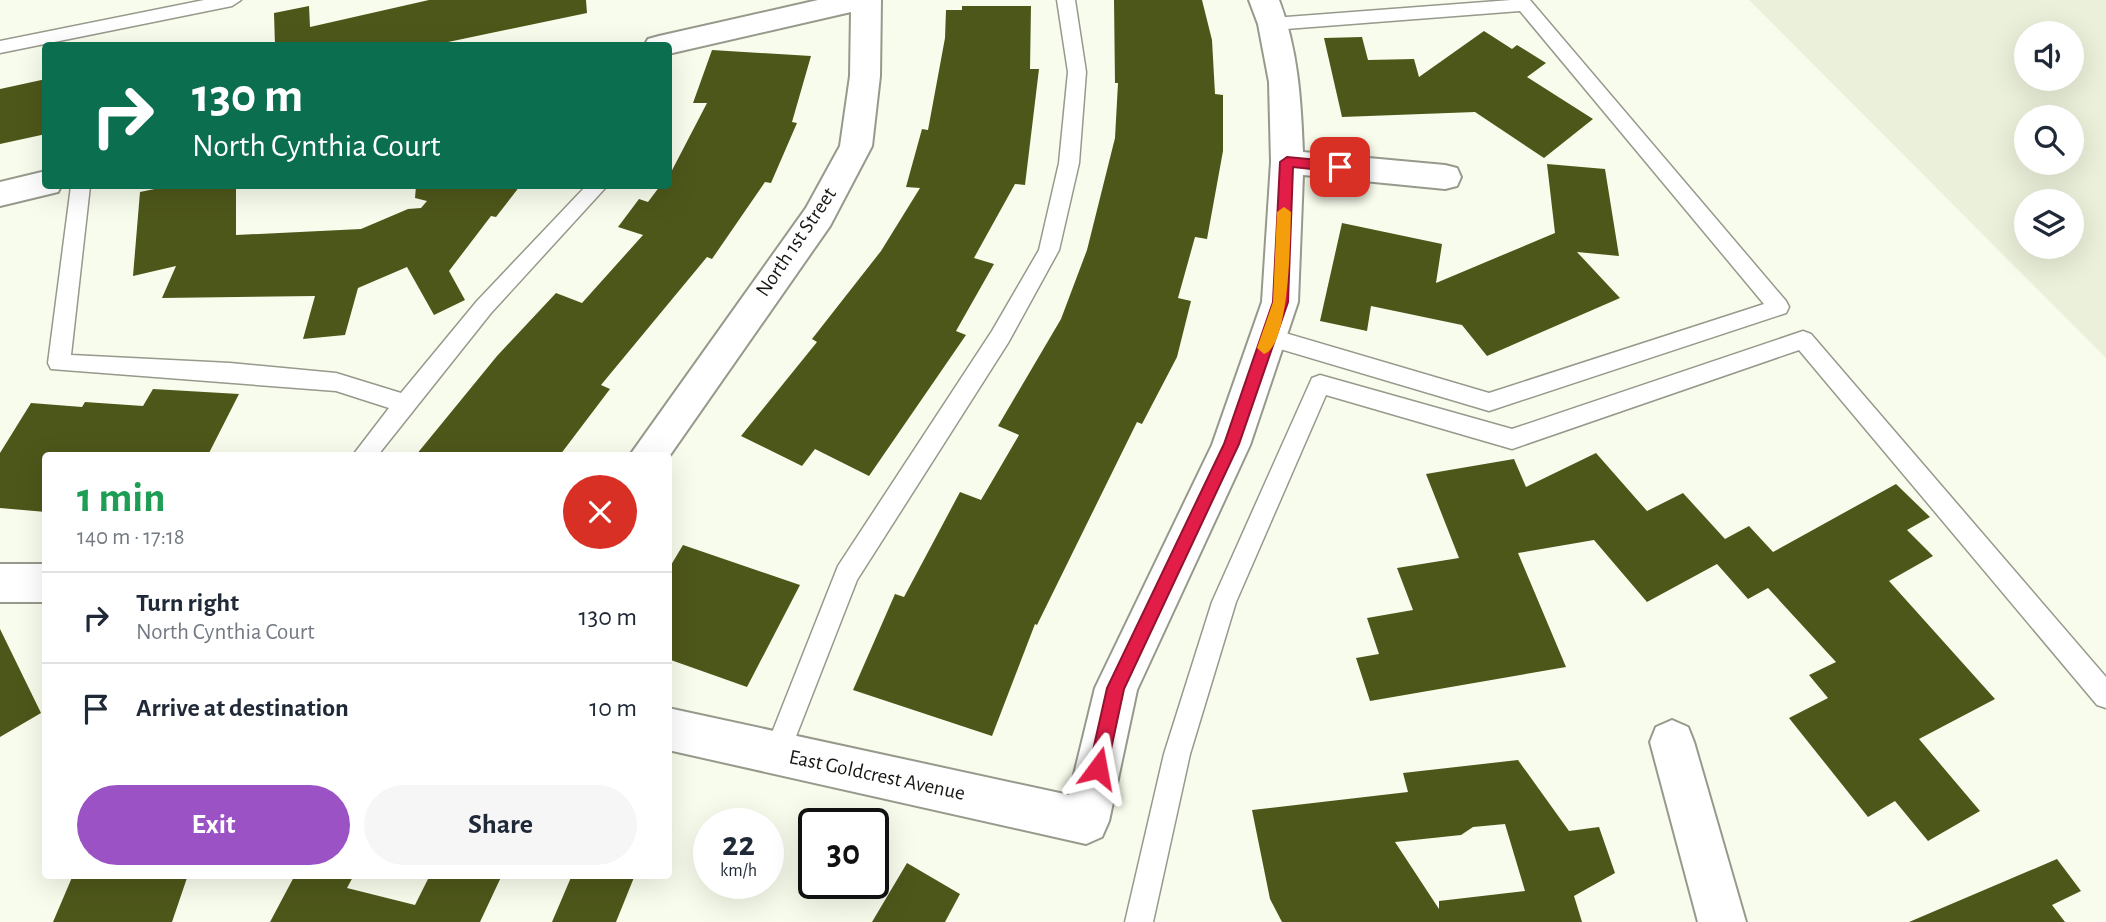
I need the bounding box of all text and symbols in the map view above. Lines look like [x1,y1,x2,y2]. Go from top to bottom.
map controls [2014,21,2084,259]
button: sound [2014,21,2084,91]
icon: right [77,70,168,161]
text: 130 m [192,72,303,121]
button: search [2014,105,2084,175]
text: North Cynthia Court [192,130,440,162]
pin [1310,137,1370,197]
icon: arrive [1321,148,1359,186]
street label: North 1st Street [752,183,840,300]
button: layers [2014,189,2084,259]
button: close [563,475,637,549]
text: 1 min [77,477,166,519]
text: 140 m · 17:18 [77,526,185,549]
text: Turn right [136,590,239,616]
icon: right [77,599,115,637]
text: 130 m [579,604,637,630]
text: North Cynthia Court [136,621,315,644]
icon: arrive [77,690,115,728]
text: Arrive at destination [136,695,349,721]
text: 10 m [589,695,637,721]
position arrow [1061,731,1135,805]
street label: East Goldcrest Avenue [787,746,967,804]
button: Exit [77,785,350,865]
button: Share [364,785,637,865]
speed limit sign: 30 [798,808,889,899]
text: 22 [722,827,755,862]
text: km/h [720,862,757,880]

